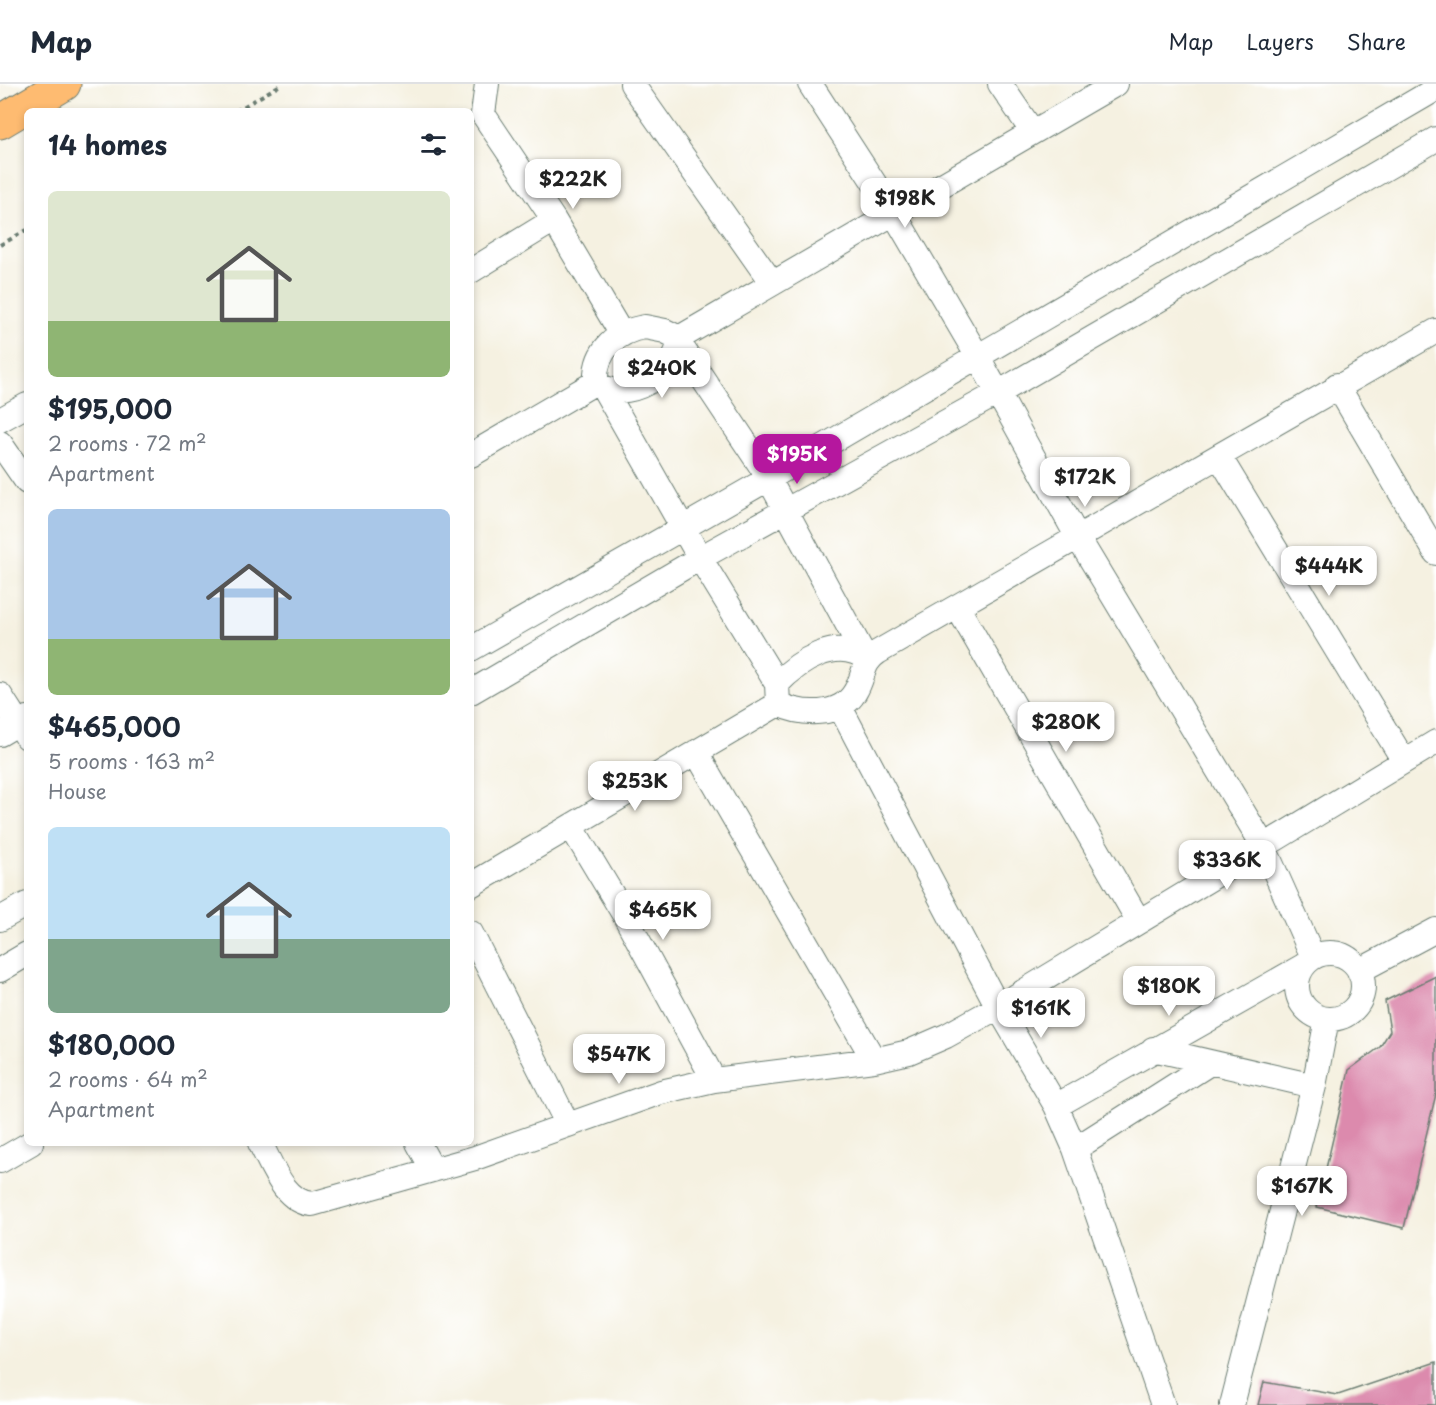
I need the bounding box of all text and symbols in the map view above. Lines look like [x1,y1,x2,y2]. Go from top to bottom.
text: Map [30,20,92,63]
text: Map [1169,25,1213,57]
text: Layers [1246,25,1314,57]
text: Share [1347,25,1406,57]
text: 14 homes [48,125,167,164]
icon: filters [417,128,450,161]
pin: $222K [531,159,615,210]
text: $222K [539,163,607,193]
pin: $198K [863,178,947,229]
text: $198K [875,182,935,212]
icon: home [195,230,303,338]
pin: $240K [620,348,704,399]
text: $240K [627,352,697,382]
text: $195,000 [48,389,172,428]
text: 2 rooms · 72 m² [48,428,207,458]
pin: $195K [755,434,839,485]
text: $195K [767,438,827,468]
pin: $172K [1043,457,1127,508]
text: Apartment [48,458,155,488]
text: $172K [1054,461,1116,491]
pin: $444K [1287,546,1371,597]
icon: home [195,548,303,656]
text: $444K [1295,550,1363,580]
pin: $280K [1024,702,1108,753]
text: $280K [1031,706,1101,736]
text: $465,000 [48,707,181,746]
text: 5 rooms · 163 m² [48,746,215,776]
pin: $253K [593,761,677,812]
text: $253K [602,765,668,795]
text: House [48,776,107,806]
pin: $336K [1185,840,1269,891]
text: $336K [1193,844,1261,874]
icon: home [195,866,303,974]
pin: $465K [621,890,705,941]
text: $465K [629,894,697,924]
pin: $180K [1127,966,1211,1017]
text: $180K [1137,970,1201,1000]
pin: $161K [999,988,1083,1039]
text: $161K [1011,992,1071,1022]
text: $180,000 [48,1025,175,1064]
pin: $547K [577,1034,661,1085]
text: $547K [587,1038,651,1068]
text: 2 rooms · 64 m² [48,1064,208,1094]
text: Apartment [48,1094,155,1124]
pin: $167K [1260,1166,1344,1217]
text: $167K [1271,1170,1333,1200]

